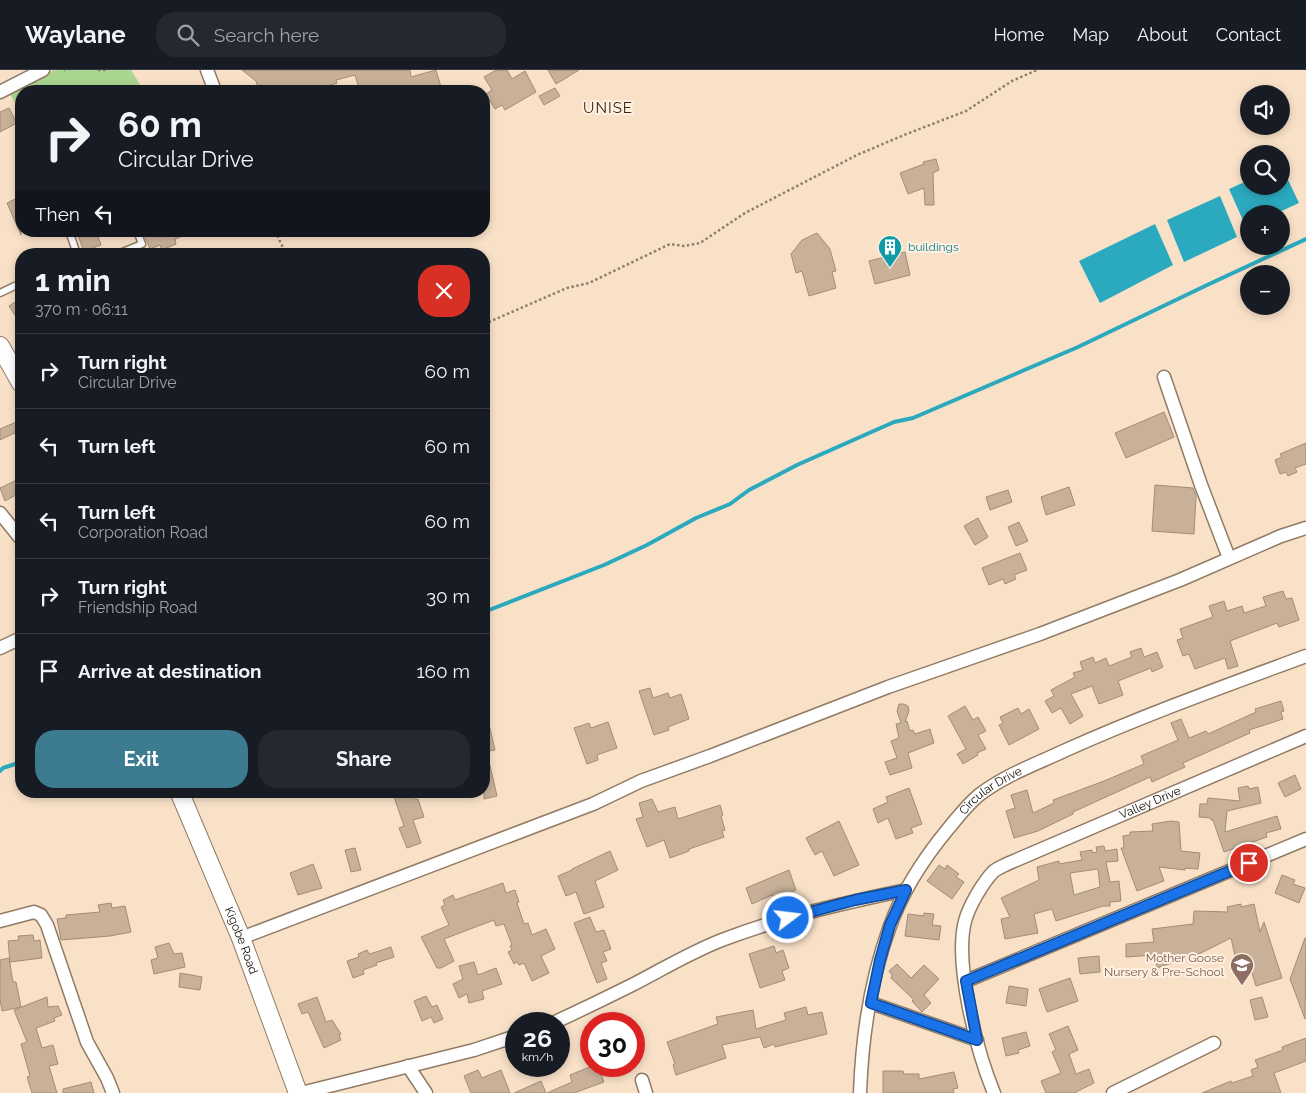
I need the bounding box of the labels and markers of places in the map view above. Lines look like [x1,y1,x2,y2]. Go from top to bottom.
building icon: buildings [877,234,903,268]
place label: buildings [908,240,959,254]
pin [1228,842,1270,884]
place label: Mother Goose Nursery & Pre-School [1104,951,1225,979]
school or university icon: Mother Goose Nursery & Pre-School [1229,952,1255,986]

